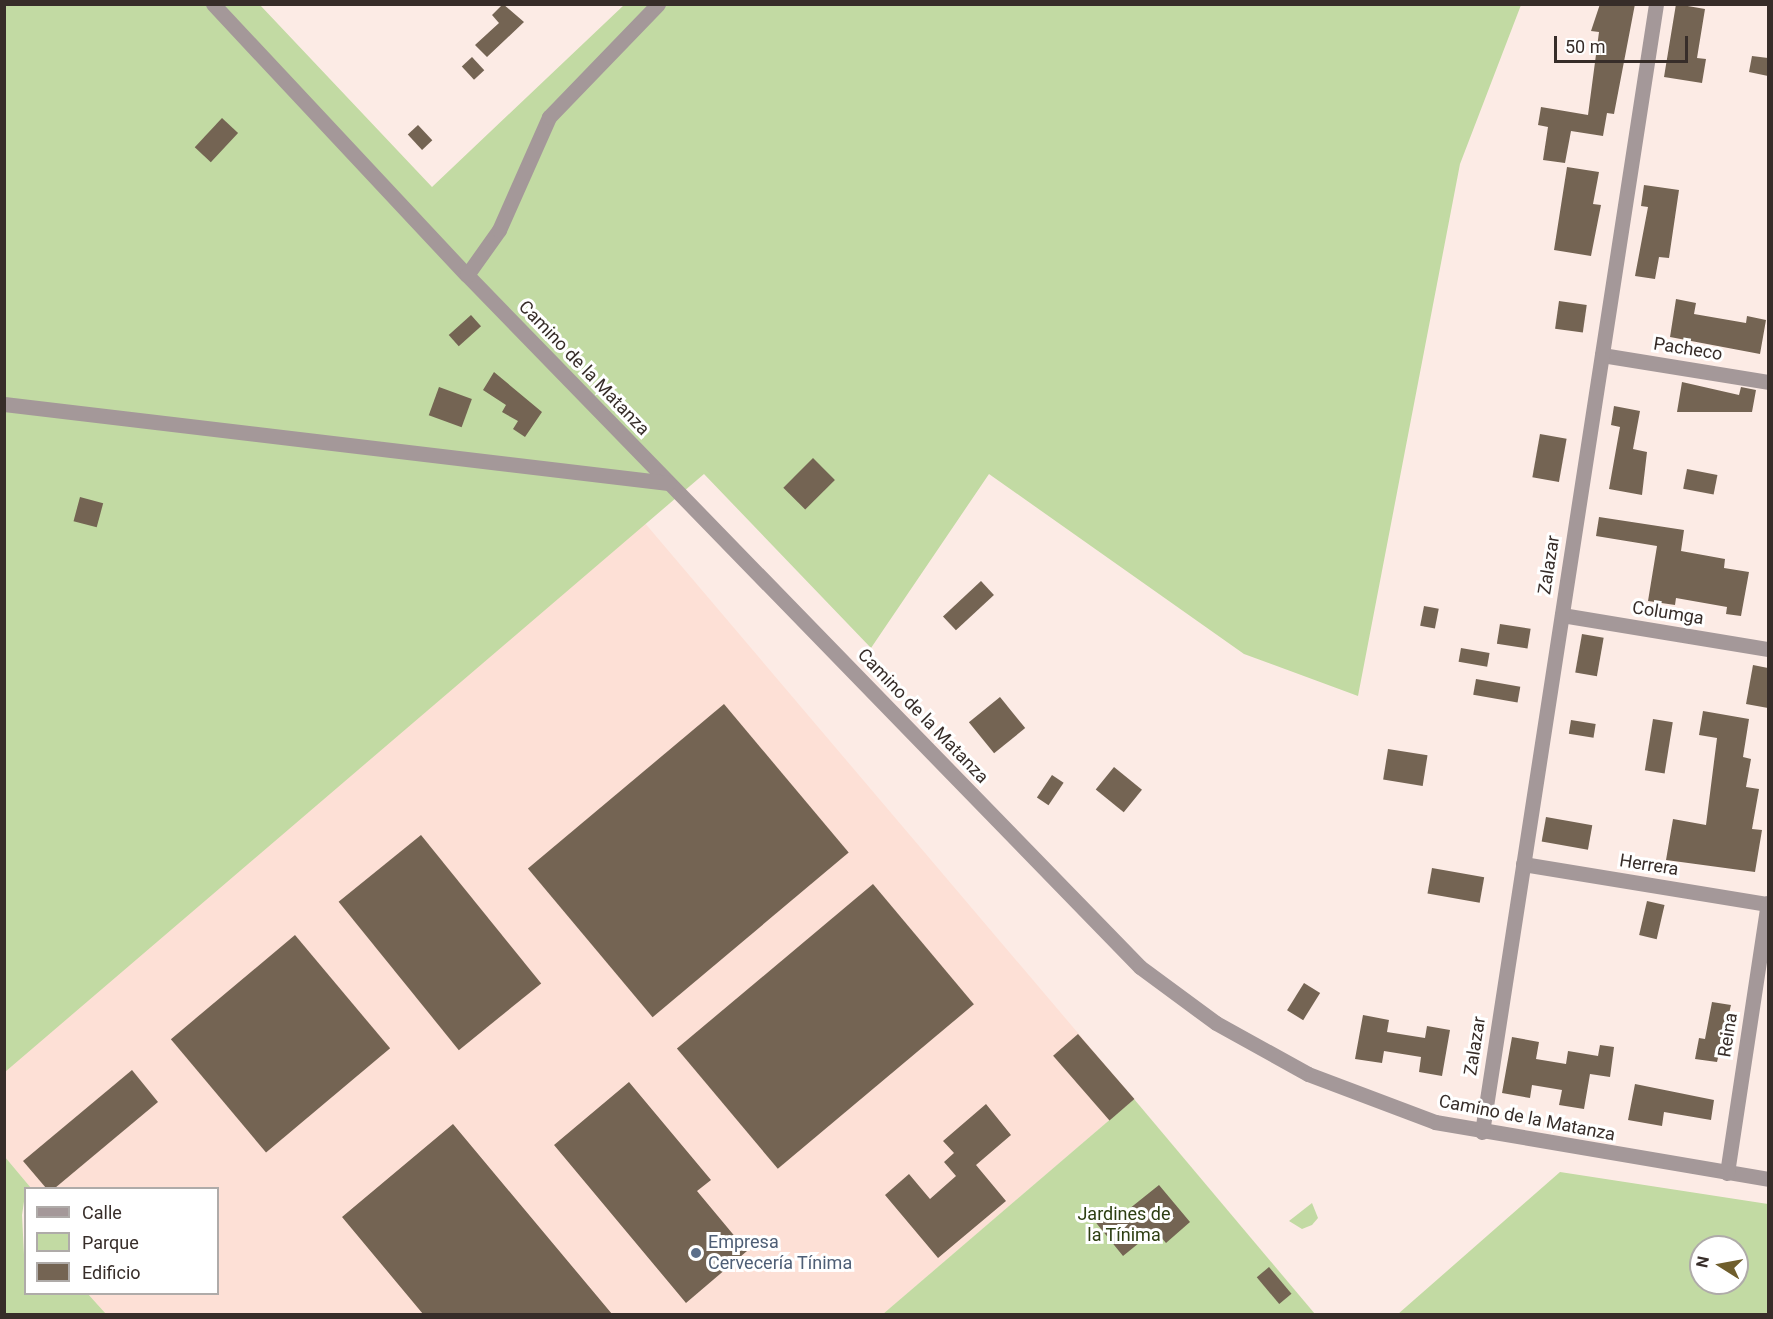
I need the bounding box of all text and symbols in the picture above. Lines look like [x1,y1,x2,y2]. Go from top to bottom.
scale bar [1557,24,1690,62]
text: 50 m [1565,36,1605,57]
street label: Camino de la Matanza [514,296,654,440]
street label: Pacheco [1652,333,1724,365]
street label: Zalazar [1534,534,1564,596]
street label: Columga [1631,597,1705,629]
street label: Camino de la Matanza [853,644,993,788]
street label: Herrera [1618,850,1680,880]
street label: Reina [1714,1011,1742,1059]
street label: Zalazar [1460,1015,1490,1077]
street label: Camino de la Matanza [1437,1090,1617,1146]
legend [24,1187,219,1295]
text: Calle [82,1202,122,1223]
park label: Jardines de la Tínima [1077,1204,1171,1246]
text: Parque [82,1232,139,1253]
place label: Empresa Cervecería Tínima [708,1232,853,1274]
north arrow [1689,1235,1749,1295]
marker: Empresa Cervecería Tínima [689,1246,703,1260]
text: N [1692,1255,1713,1269]
text: Edificio [82,1262,141,1283]

